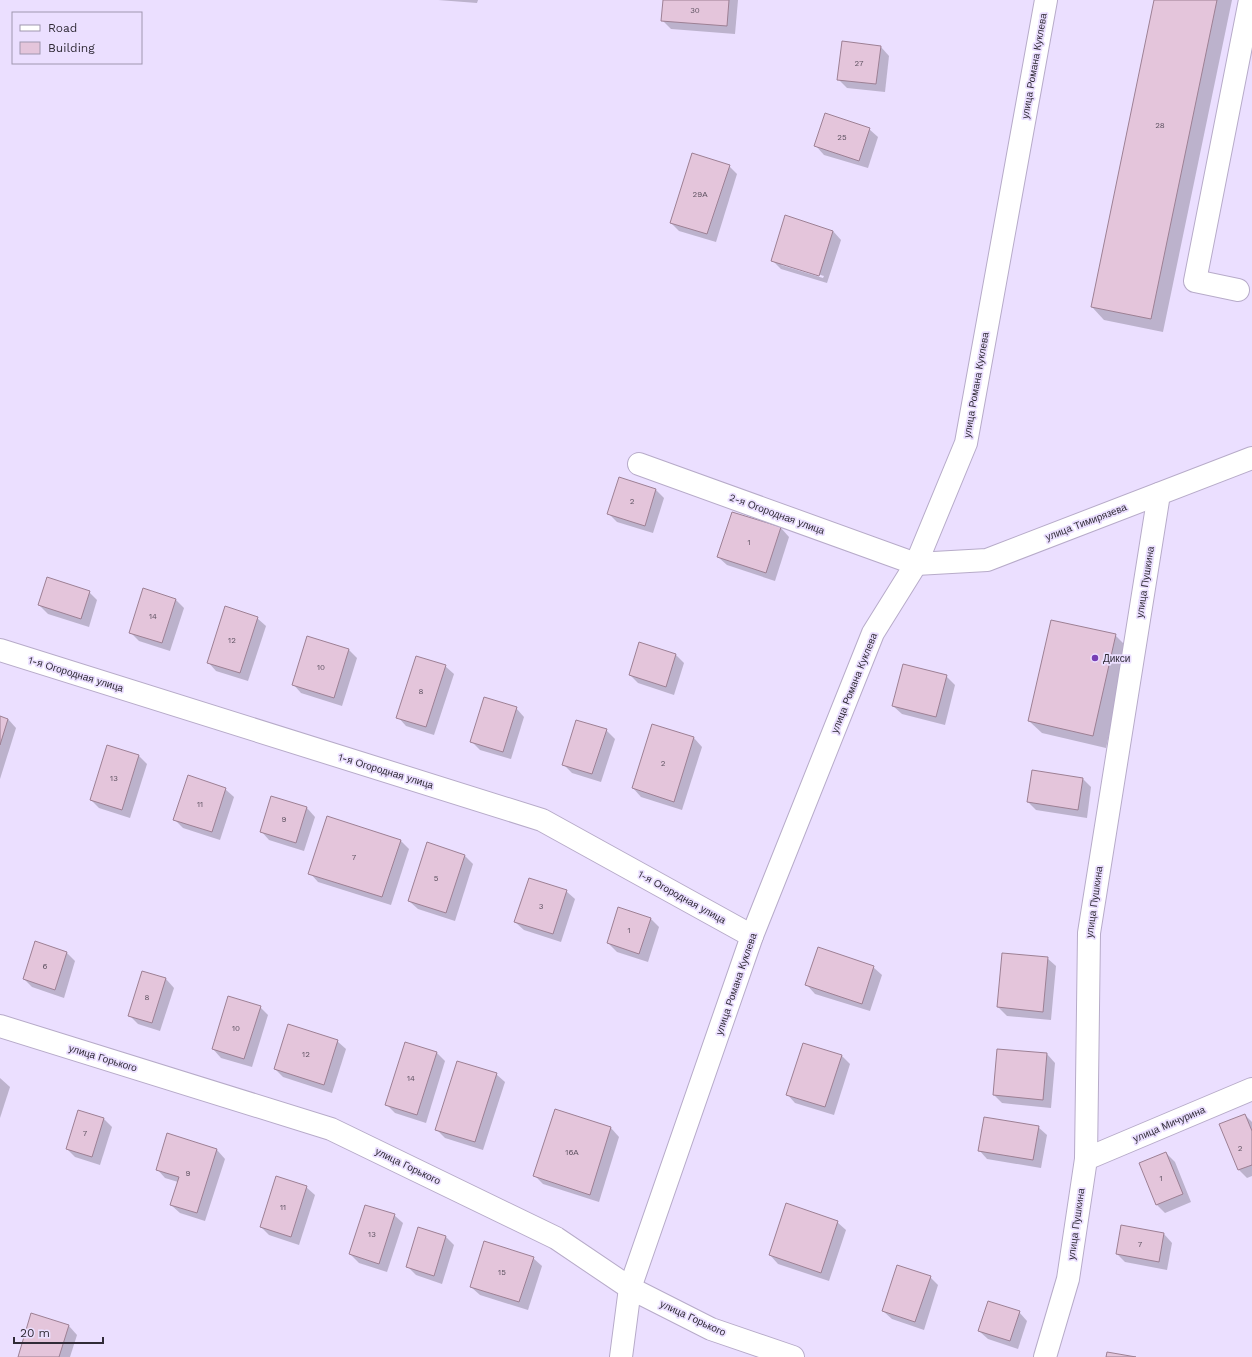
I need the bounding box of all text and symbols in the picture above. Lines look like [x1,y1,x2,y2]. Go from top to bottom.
house number: 30 [690,6,700,15]
legend [12,12,142,64]
street label: улица Романа Куклева [1019,12,1049,120]
text: Road [48,21,77,35]
text: Building [48,41,95,55]
house number: 27 [855,59,864,68]
house number: 28 [1155,121,1165,130]
house number: 25 [837,133,847,142]
house number: 29А [693,190,708,199]
street label: улица Романа Куклева [961,331,991,439]
street label: 2-я Огородная улица [728,492,826,536]
house number: 2 [630,497,635,506]
street label: улица Тимирязева [1044,501,1129,543]
house number: 1 [747,538,751,547]
street label: улица Пушкина [1134,545,1156,618]
house number: 14 [149,612,157,621]
street label: улица Романа Куклева [829,631,879,735]
house number: 12 [228,636,236,645]
marker: Дикси [1090,653,1100,663]
place label: Дикси [1103,653,1130,664]
street label: 1-я Огородная улица [27,654,125,694]
house number: 10 [317,663,325,672]
house number: 8 [419,687,424,696]
street label: 1-я Огородная улица [337,751,435,791]
house number: 2 [661,759,666,768]
house number: 13 [110,774,118,783]
house number: 11 [197,800,203,809]
house number: 9 [282,815,287,824]
house number: 7 [352,853,357,862]
street label: улица Пушкина [1084,865,1105,938]
street label: 1-я Огородная улица [636,868,728,926]
house number: 5 [434,874,439,883]
house number: 3 [539,902,544,911]
house number: 1 [627,926,631,935]
street label: улица Романа Куклева [713,931,759,1036]
house number: 6 [43,962,48,971]
house number: 8 [145,993,150,1002]
house number: 10 [232,1024,240,1033]
street label: улица Горького [67,1042,139,1074]
house number: 12 [302,1050,310,1059]
house number: 14 [407,1074,415,1083]
street label: улица Мичурина [1131,1104,1207,1144]
house number: 7 [83,1129,88,1138]
house number: 2 [1238,1144,1243,1153]
street label: улица Горького [374,1145,443,1187]
house number: 16А [565,1148,579,1157]
house number: 9 [186,1169,191,1178]
house number: 1 [1159,1174,1163,1183]
street label: улица Пушкина [1066,1187,1087,1260]
house number: 11 [280,1203,286,1212]
house number: 13 [368,1230,376,1239]
house number: 7 [1138,1240,1143,1249]
house number: 15 [498,1268,506,1277]
street label: улица Горького [658,1298,728,1338]
scale bar [14,1319,103,1345]
text: 20 m [20,1326,50,1340]

